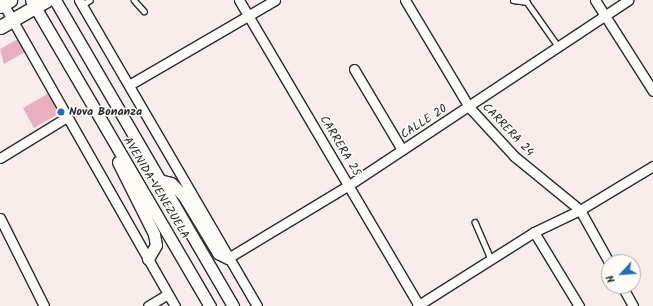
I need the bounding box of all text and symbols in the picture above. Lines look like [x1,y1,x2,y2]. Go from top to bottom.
street label: CARRERA 24 [479,100,537,160]
street label: CALLE 20 [398,102,450,142]
place label: Nova Bonanza [69,105,142,119]
marker: Nova Bonanza [56,107,66,117]
street label: CARRERA 25 [316,113,364,179]
street label: AVENIDA VENEZUELA [120,134,192,242]
north arrow [601,254,641,294]
text: N [602,272,621,286]

